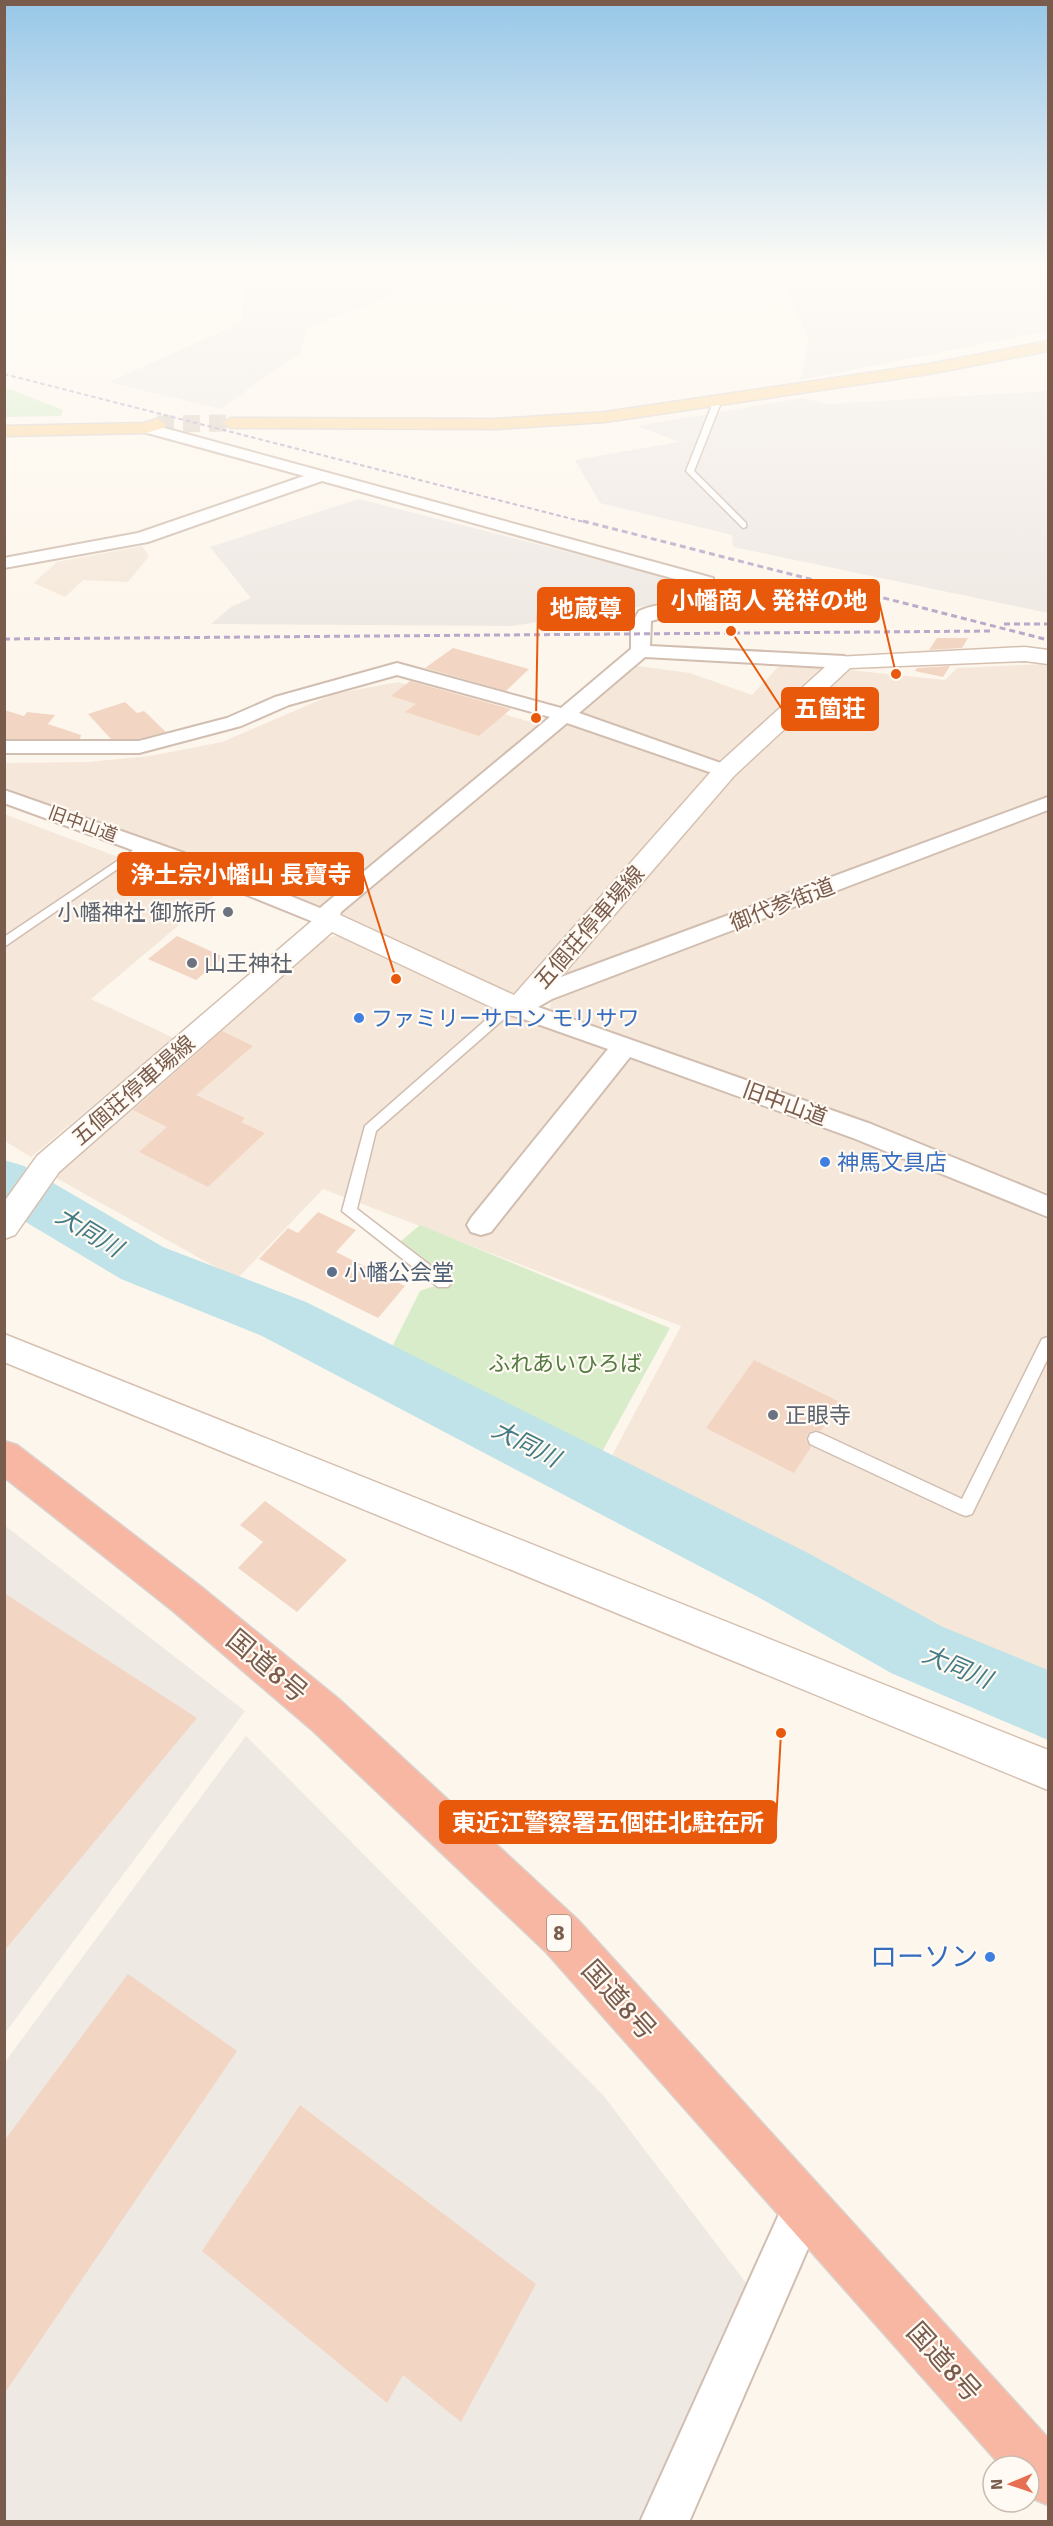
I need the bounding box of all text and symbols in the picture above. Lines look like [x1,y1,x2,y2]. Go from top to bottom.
callout: 小幡商人 発祥の地 [658,580,879,622]
text: 小幡商人 発祥の地 [670,586,868,616]
callout: 地蔵尊 [538,588,634,630]
text: 地蔵尊 [550,594,622,624]
callout: 五箇荘 [782,688,878,730]
text: 五箇荘 [794,694,866,724]
street label: 旧中山道 [45,801,121,847]
callout: 浄土宗小幡山 長寶寺 [118,853,363,895]
text: 浄土宗小幡山 長寶寺 [130,860,352,890]
street label: 五個荘停車場線 [529,860,650,994]
street label: 御代参街道 [726,872,838,937]
place label: 小幡神社 御旅所 [57,899,216,926]
marker: 小幡神社 御旅所 [221,905,235,919]
place label: 山王神社 [204,950,292,977]
marker: 山王神社 [185,956,199,970]
place label: ファミリーサロン モリサワ [371,1005,639,1032]
marker: ファミリーサロン モリサワ [352,1011,366,1025]
street label: 五個荘停車場線 [66,1030,200,1151]
street label: 旧中山道 [739,1076,831,1131]
place label: 神馬文具店 [837,1149,947,1176]
marker: 神馬文具店 [818,1155,832,1169]
water label: 大同川 [50,1201,130,1265]
place label: 小幡公会堂 [344,1259,454,1286]
marker: 小幡公会堂 [325,1265,339,1279]
park label: ふれあいひろば [488,1350,642,1377]
place label: 正眼寺 [785,1402,851,1429]
marker: 正眼寺 [766,1408,780,1422]
water label: 大同川 [487,1414,568,1475]
street label: 国道8号 [219,1623,314,1710]
water label: 大同川 [918,1639,999,1696]
callout: 東近江警察署五個荘北駐在所 [440,1801,776,1843]
text: 東近江警察署五個荘北駐在所 [452,1808,764,1838]
road number: 8 [547,1915,571,1951]
place label: ローソン [870,1941,978,1974]
marker: ローソン [983,1950,997,1964]
street label: 国道8号 [574,1954,663,2047]
street label: 国道8号 [899,2316,988,2409]
north arrow [981,2454,1041,2514]
text: N [987,2479,1007,2490]

